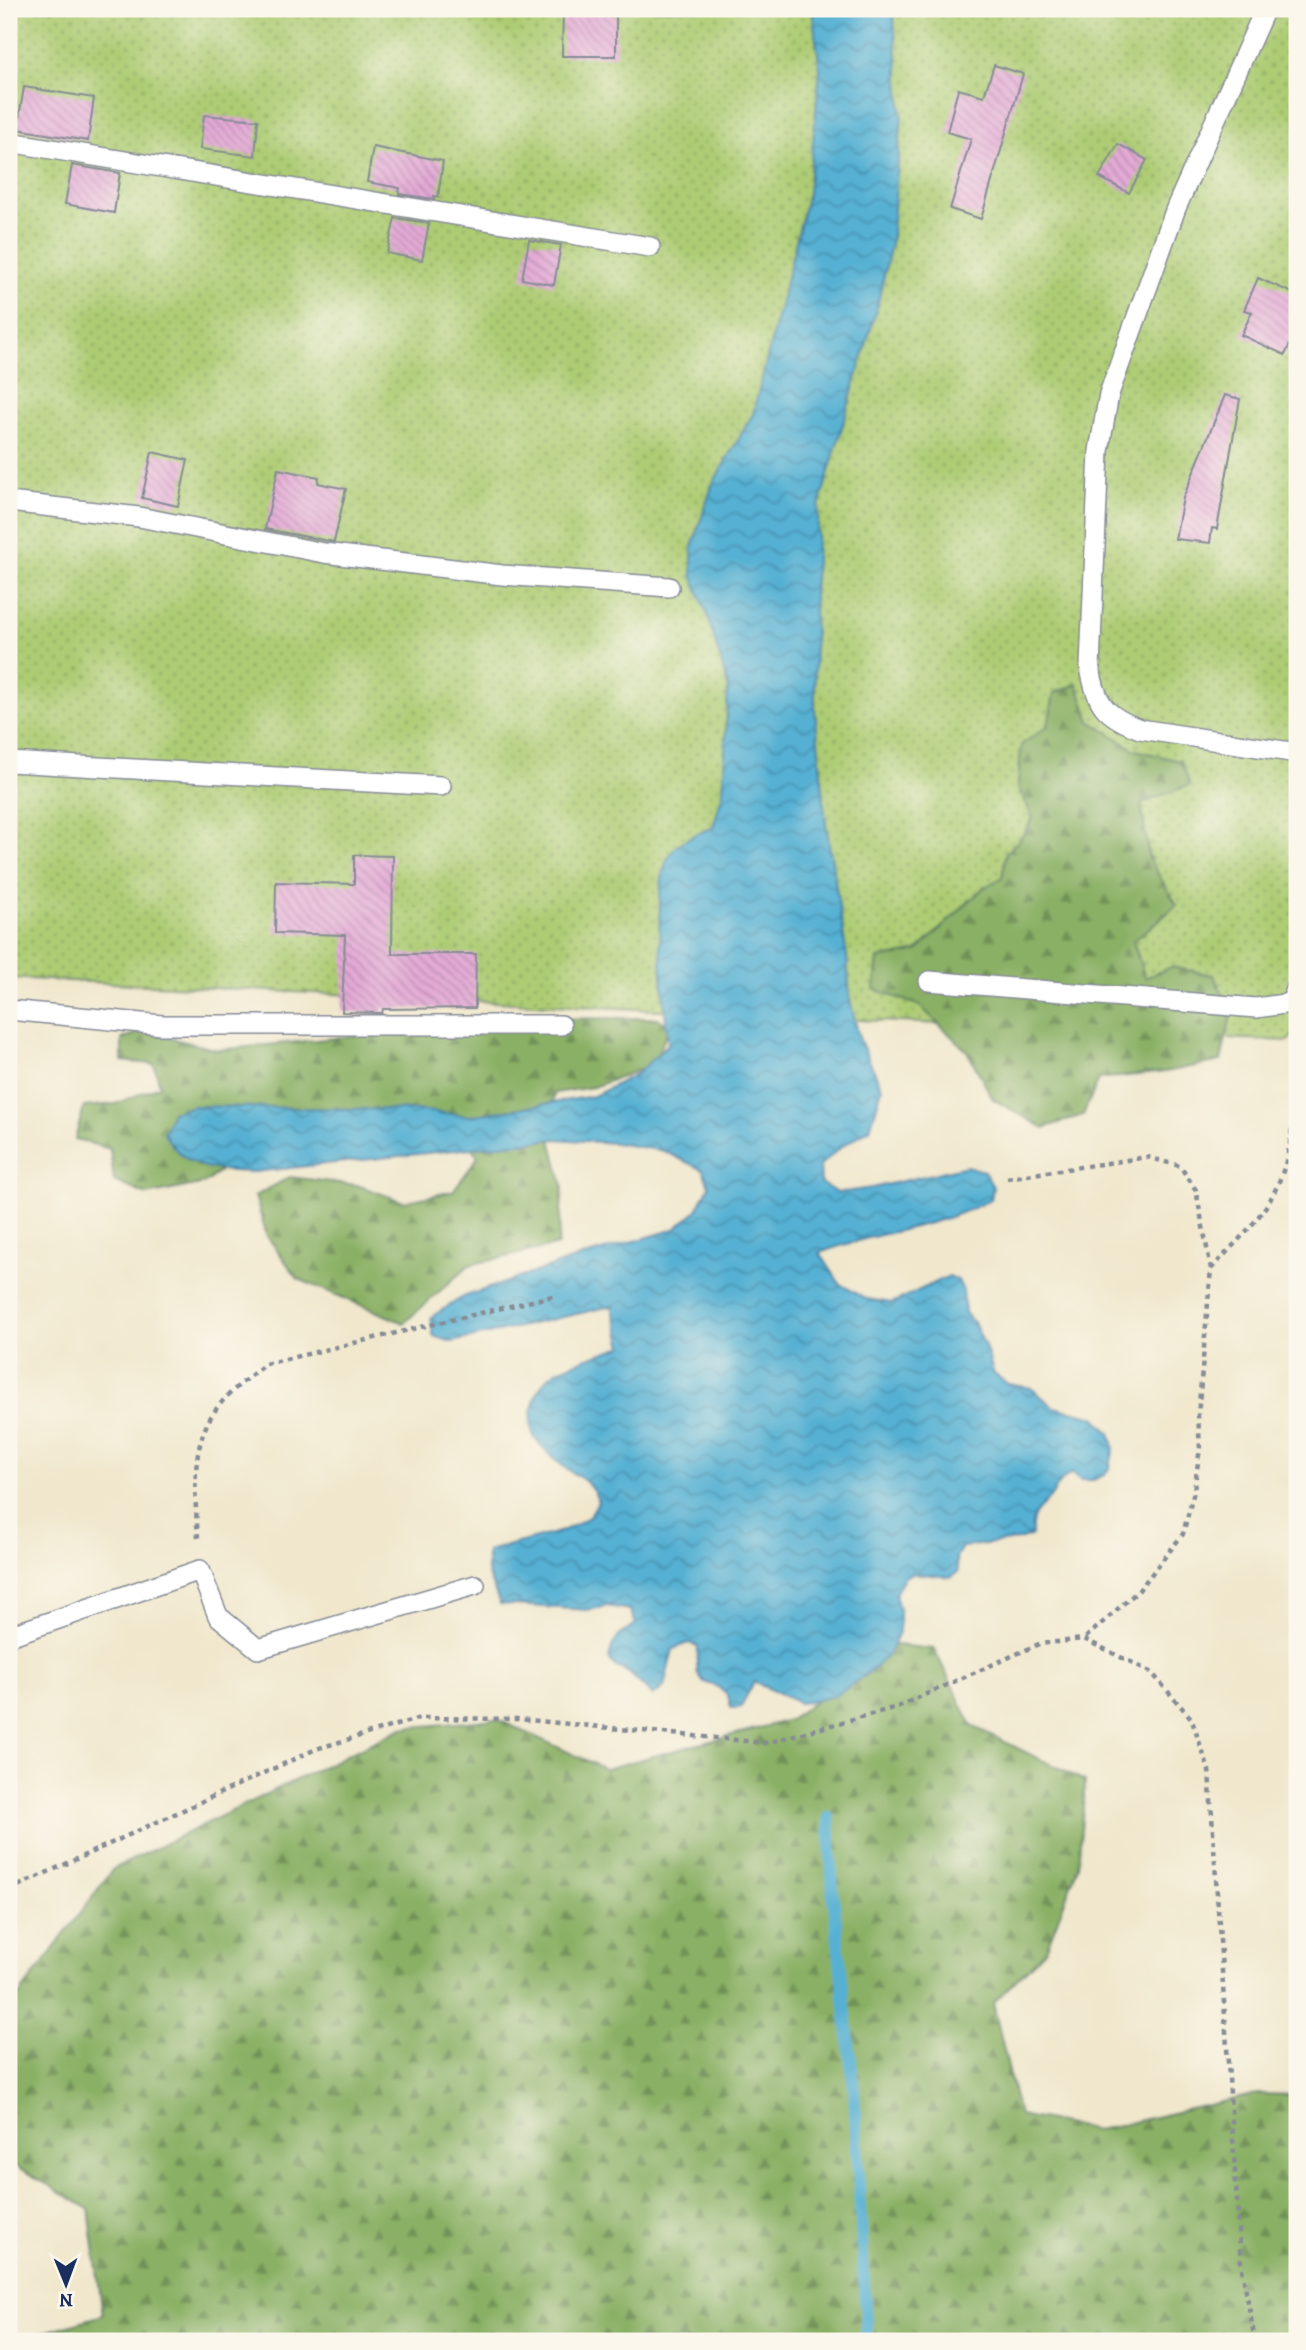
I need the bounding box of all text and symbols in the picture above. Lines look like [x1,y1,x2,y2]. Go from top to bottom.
north arrow [32,2248,102,2318]
text: N [59,2287,73,2313]

